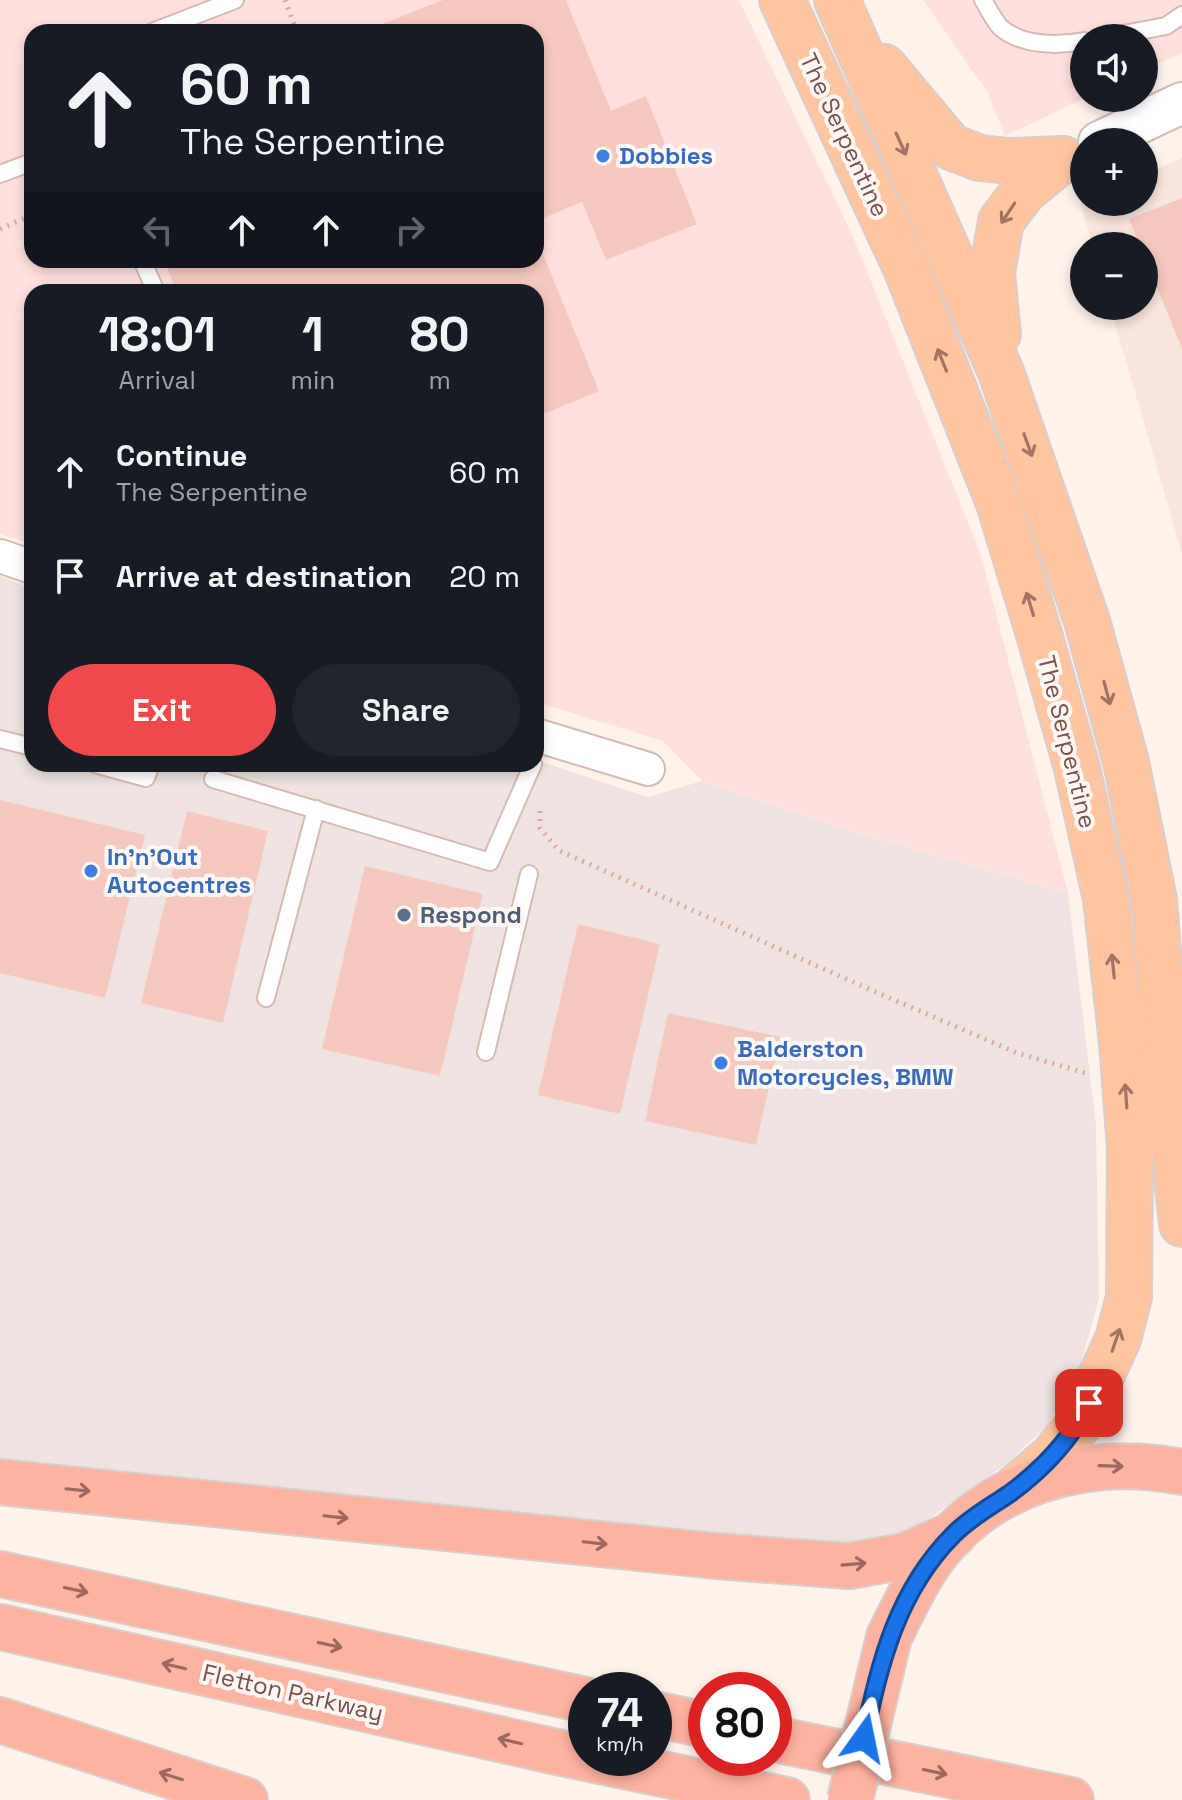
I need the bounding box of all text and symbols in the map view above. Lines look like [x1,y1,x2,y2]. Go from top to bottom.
map controls [1070,24,1158,320]
button: sound [1070,24,1158,112]
street label: The Serpentine [793,48,896,222]
text: 60 m [180,49,313,120]
icon: ahead [48,56,152,160]
text: The Serpentine [180,119,446,165]
button: + [1070,128,1158,216]
one-way arrow [895,131,910,156]
place label: Dobbies [619,140,713,171]
marker: Dobbies [594,147,612,165]
one-way arrow [1000,202,1017,224]
icon: left [136,208,180,252]
icon: ahead [220,208,264,252]
icon: ahead [304,208,348,252]
icon: right [388,208,432,252]
button: − [1070,232,1158,320]
text: 18:01 [98,304,216,365]
text: 1 [302,304,324,365]
text: 80 [410,304,470,365]
one-way arrow [934,348,948,373]
text: Arrival [119,363,196,397]
text: min [291,363,335,397]
text: m [428,363,451,397]
one-way arrow [1021,433,1036,458]
text: Continue [116,436,247,475]
icon: ahead [48,450,92,494]
text: 60 m [449,453,520,492]
text: The Serpentine [116,475,308,509]
icon: arrive [48,554,92,598]
text: Arrive at destination [116,557,412,596]
text: 20 m [449,557,520,596]
one-way arrow [1022,592,1036,617]
street label: The Serpentine [1031,652,1104,832]
button: Exit [48,664,276,756]
button: Share [292,664,520,756]
one-way arrow [1100,680,1115,706]
place label: In'n'Out Autocentres [107,841,251,900]
marker: In'n'Out Autocentres [82,862,100,880]
place label: Respond [420,899,522,930]
marker: Respond [395,906,413,924]
one-way arrow [1106,953,1121,980]
place label: Balderston Motorcycles, BMW [737,1033,954,1092]
marker: Balderston Motorcycles, BMW [712,1054,730,1072]
one-way arrow [1118,1083,1133,1110]
one-way arrow [1110,1328,1125,1353]
pin [1055,1369,1123,1437]
icon: arrive [1067,1381,1111,1425]
one-way arrow [1097,1459,1124,1474]
one-way arrow [64,1482,91,1497]
one-way arrow [322,1509,349,1524]
one-way arrow [581,1536,608,1551]
one-way arrow [840,1557,866,1572]
one-way arrow [63,1583,89,1598]
one-way arrow [317,1638,343,1653]
street label: Fletton Parkway [200,1657,387,1728]
one-way arrow [162,1658,187,1673]
speed limit sign: 80 [688,1672,792,1776]
text: 74 [597,1688,643,1739]
position arrow [822,1696,906,1780]
text: km/h [596,1731,644,1757]
one-way arrow [497,1733,523,1748]
one-way arrow [922,1765,947,1780]
one-way arrow [159,1767,184,1782]

